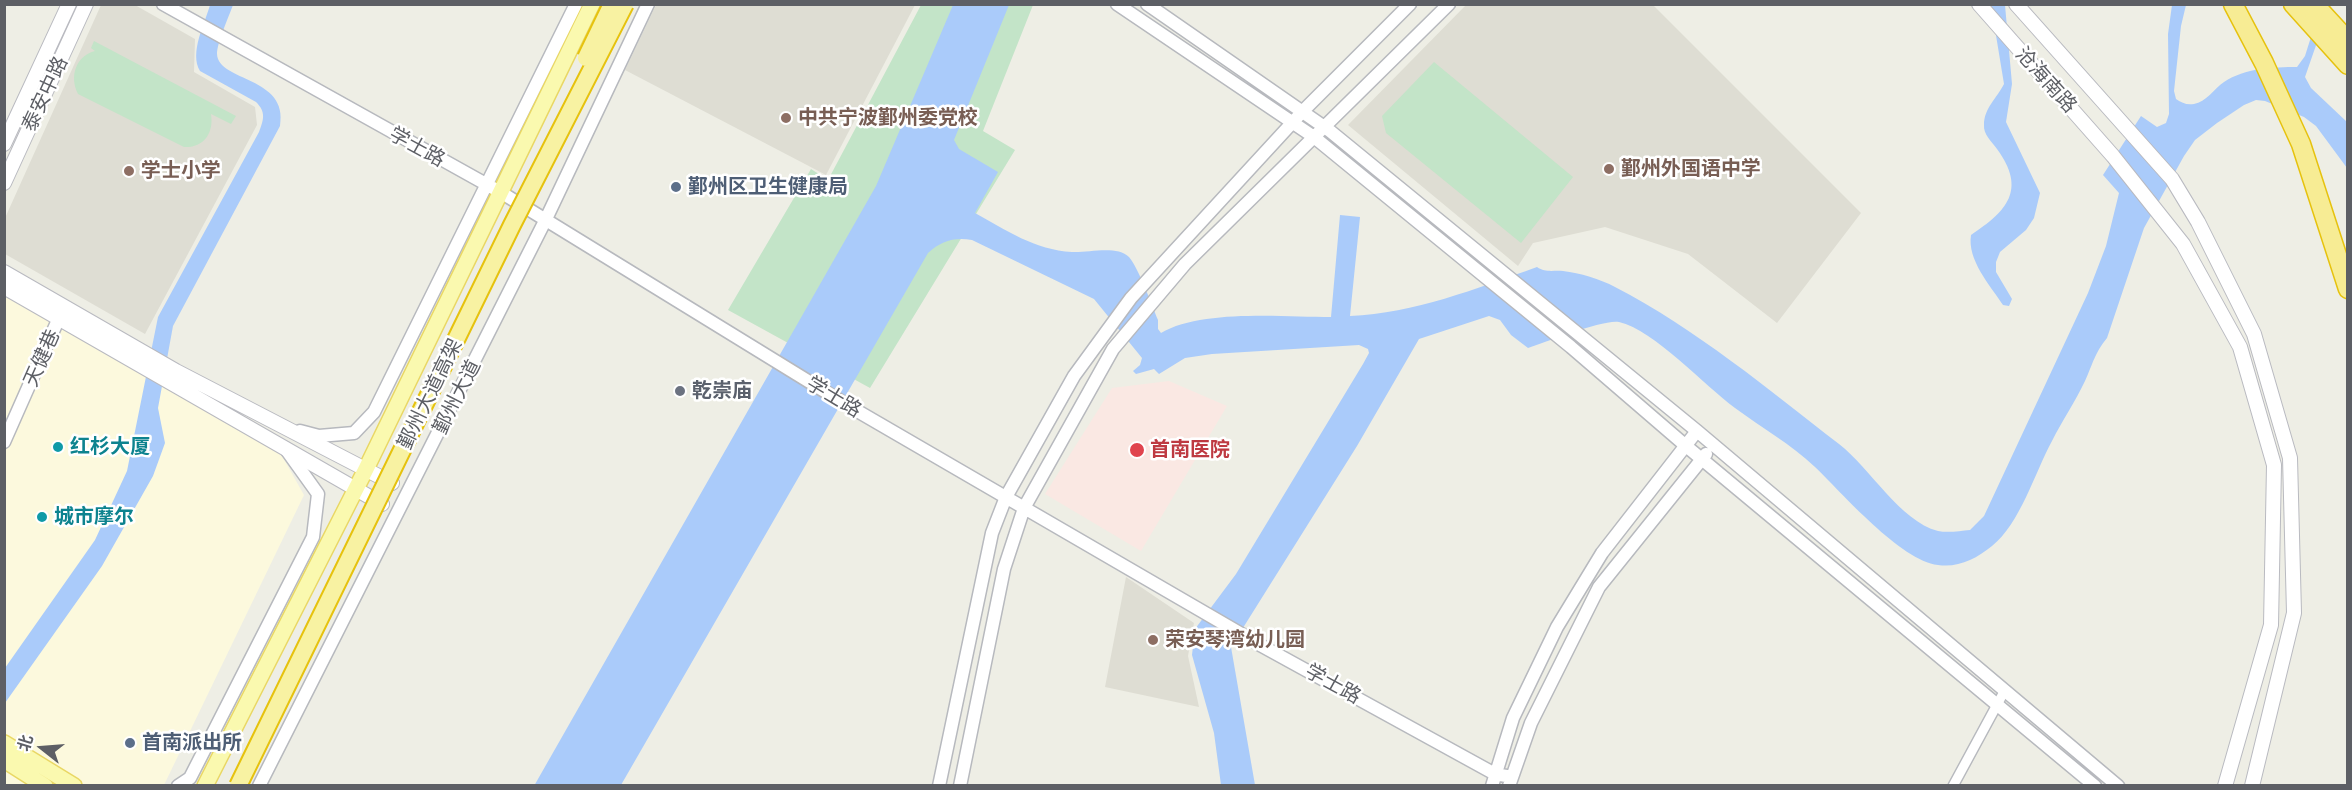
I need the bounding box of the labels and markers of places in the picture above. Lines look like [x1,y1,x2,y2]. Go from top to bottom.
place label: 中共宁波鄞州委党校 [798,106,978,130]
marker: 中共宁波鄞州委党校 [779,111,793,125]
place label: 鄞州外国语中学 [1621,157,1761,181]
place label: 学士小学 [141,159,221,183]
marker: 鄞州外国语中学 [1602,162,1616,176]
marker: 学士小学 [122,164,136,178]
place label: 鄞州区卫生健康局 [688,175,848,199]
marker: 鄞州区卫生健康局 [669,180,683,194]
place label: 乾崇庙 [692,379,752,403]
marker: 乾崇庙 [673,384,687,398]
place label: 红杉大厦 [70,435,150,459]
place label: 首南医院 [1150,438,1230,462]
marker: 红杉大厦 [51,440,65,454]
marker: 首南医院 [1128,441,1146,459]
place label: 城市摩尔 [54,505,134,529]
marker: 城市摩尔 [35,510,49,524]
place label: 荣安琴湾幼儿园 [1165,628,1305,652]
marker: 荣安琴湾幼儿园 [1146,633,1160,647]
place label: 首南派出所 [142,731,242,755]
marker: 首南派出所 [123,736,137,750]

